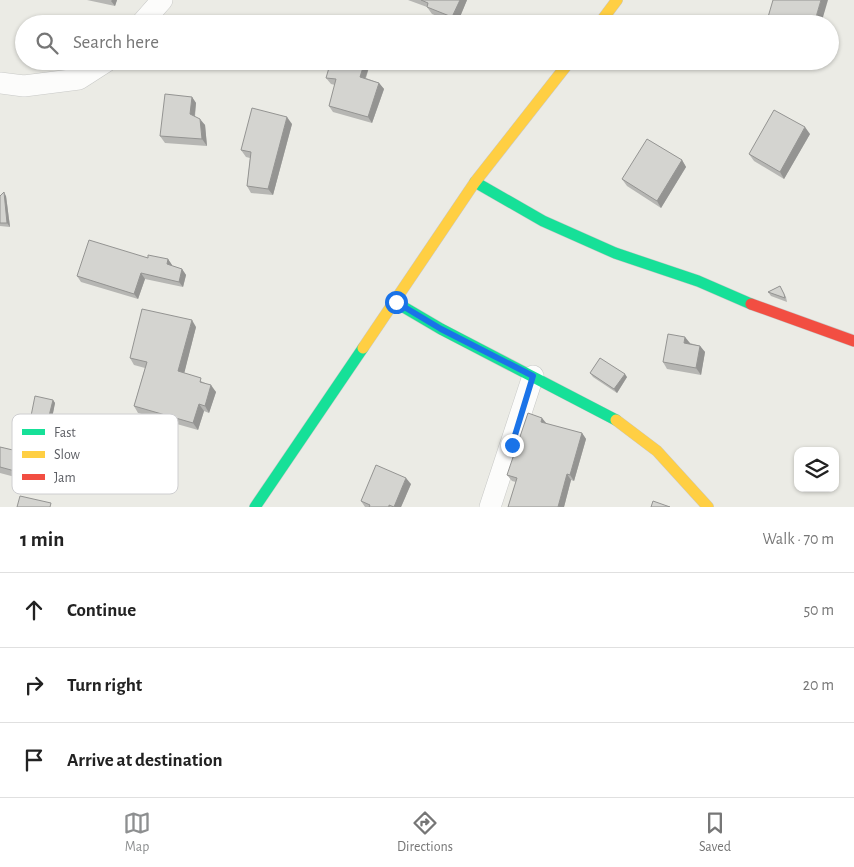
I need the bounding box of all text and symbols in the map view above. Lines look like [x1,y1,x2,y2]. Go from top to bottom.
search box [15,15,839,70]
icon: search [33,29,61,57]
text: Search here [73,33,159,52]
route start [385,291,408,314]
legend [12,414,178,494]
text: Fast [54,426,76,440]
route end [501,434,524,457]
map controls [794,447,839,492]
button: layers [794,447,839,492]
text: Slow [54,448,81,462]
text: Jam [54,471,76,485]
text: 1 min [20,529,64,550]
text: Walk · 70 m [762,531,834,547]
icon: ahead [20,596,48,624]
text: Continue [67,601,136,620]
text: 50 m [803,602,834,618]
icon: right [20,671,48,699]
text: Turn right [67,676,142,695]
text: 20 m [803,677,834,693]
icon: arrive [20,746,48,774]
text: Arrive at destination [67,751,223,770]
tab: Map [123,809,151,856]
tab: Directions [397,809,453,856]
tab: Saved [699,809,731,856]

